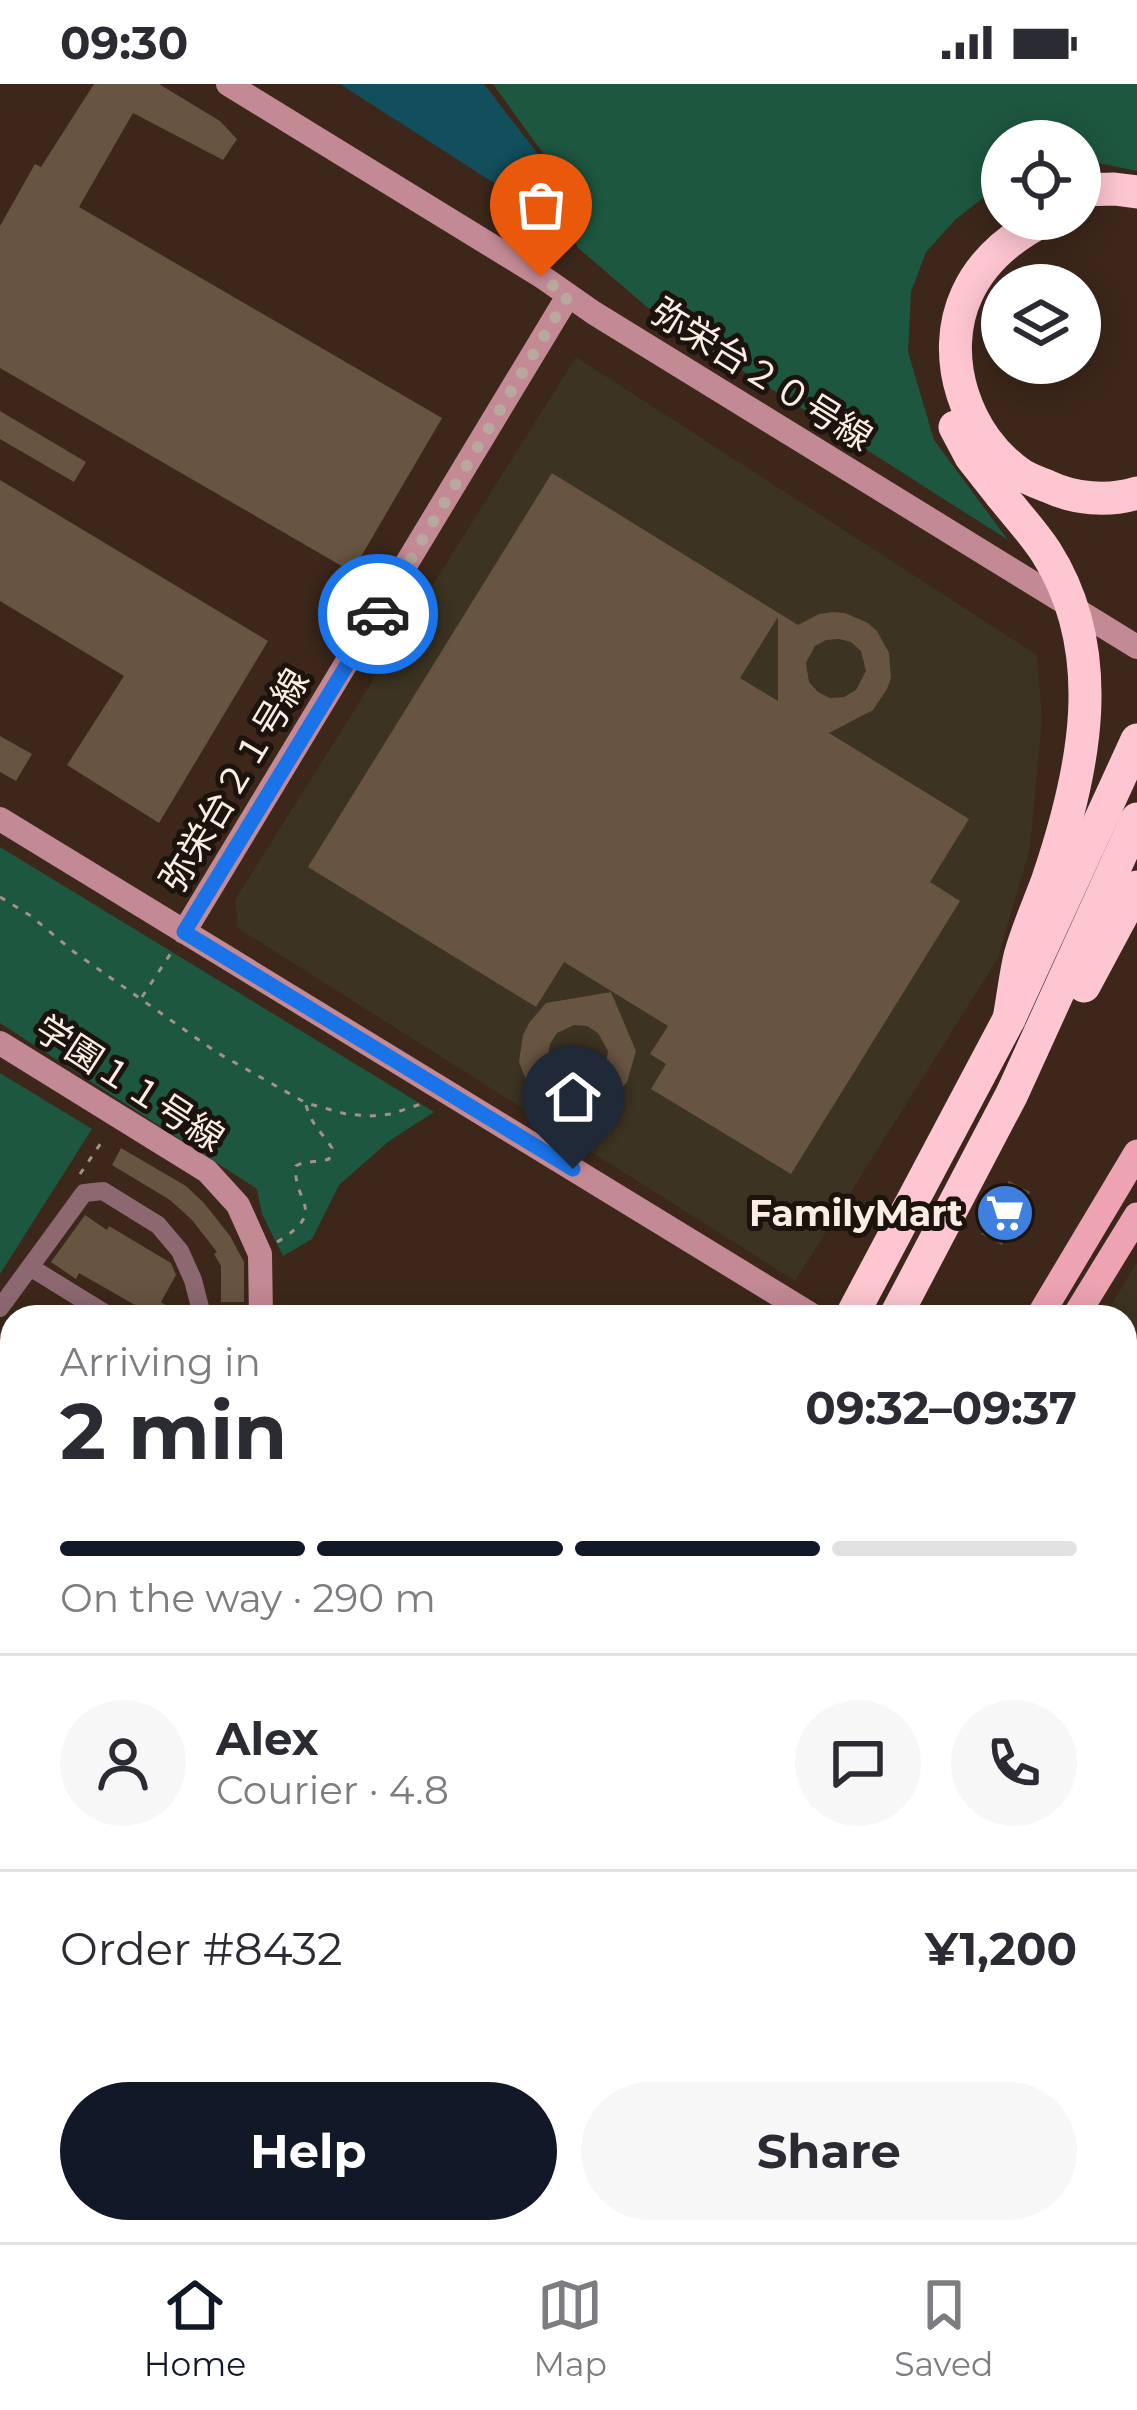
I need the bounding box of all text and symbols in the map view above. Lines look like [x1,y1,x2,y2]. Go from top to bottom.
text: 09:30 [60,15,188,70]
map controls [981,120,1101,384]
button: locate [981,120,1101,240]
pin [490,154,592,277]
icon: bag [508,172,574,238]
button: layers [981,264,1101,384]
street label: 弥栄台２０号線 [643,289,881,459]
courier [318,554,438,674]
icon: car [345,581,411,647]
street label: 弥栄台２１号線 [150,661,318,899]
street label: 学園１１号線 [27,1006,233,1160]
pin [522,1046,624,1169]
icon: home [540,1064,606,1130]
supermarket icon: FamilyMart [974,1182,1036,1244]
place label: FamilyMart [749,1191,963,1235]
text: Arriving in [60,1338,261,1386]
text: 09:32–09:37 [805,1380,1077,1435]
text: 2 min [60,1383,287,1479]
text: On the way · 290 m [60,1574,436,1622]
button: person [60,1700,186,1826]
button: chat [795,1700,921,1826]
button: phone [951,1700,1077,1826]
text: Alex [216,1711,319,1766]
text: Courier · 4.8 [216,1766,449,1814]
text: Order #8432 [60,1921,343,1976]
text: ¥1,200 [925,1921,1077,1976]
button: Help [60,2082,557,2220]
button: Share [581,2082,1077,2220]
tab: Home [144,2272,246,2384]
tab: Map [533,2272,607,2384]
tab: Saved [894,2272,993,2384]

